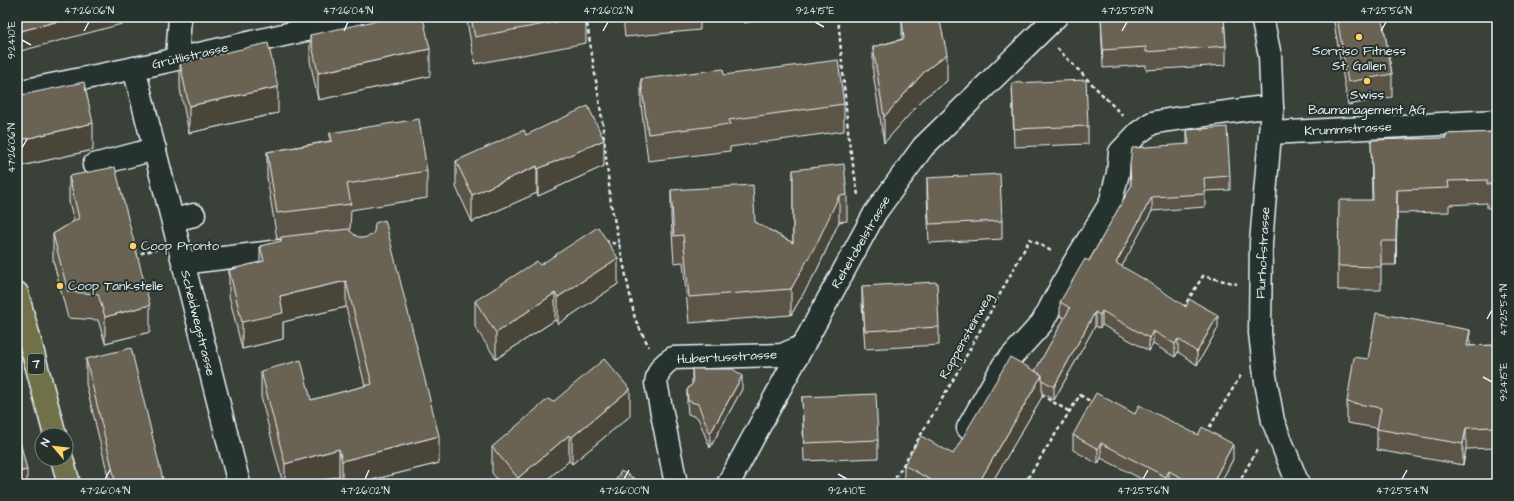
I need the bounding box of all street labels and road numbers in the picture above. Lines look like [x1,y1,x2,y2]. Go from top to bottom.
street label: Grütlistrasse [150,38,230,74]
street label: Krummstrasse [1304,118,1392,140]
street label: Rehetobelstrasse [827,192,895,292]
street label: Flurhofstrasse [1252,207,1274,299]
street label: Scheidwegstrasse [175,268,220,378]
street label: Rappensteinweg [935,290,998,383]
street label: Hubertusstrasse [677,345,777,369]
road number: 7 [28,354,44,374]

